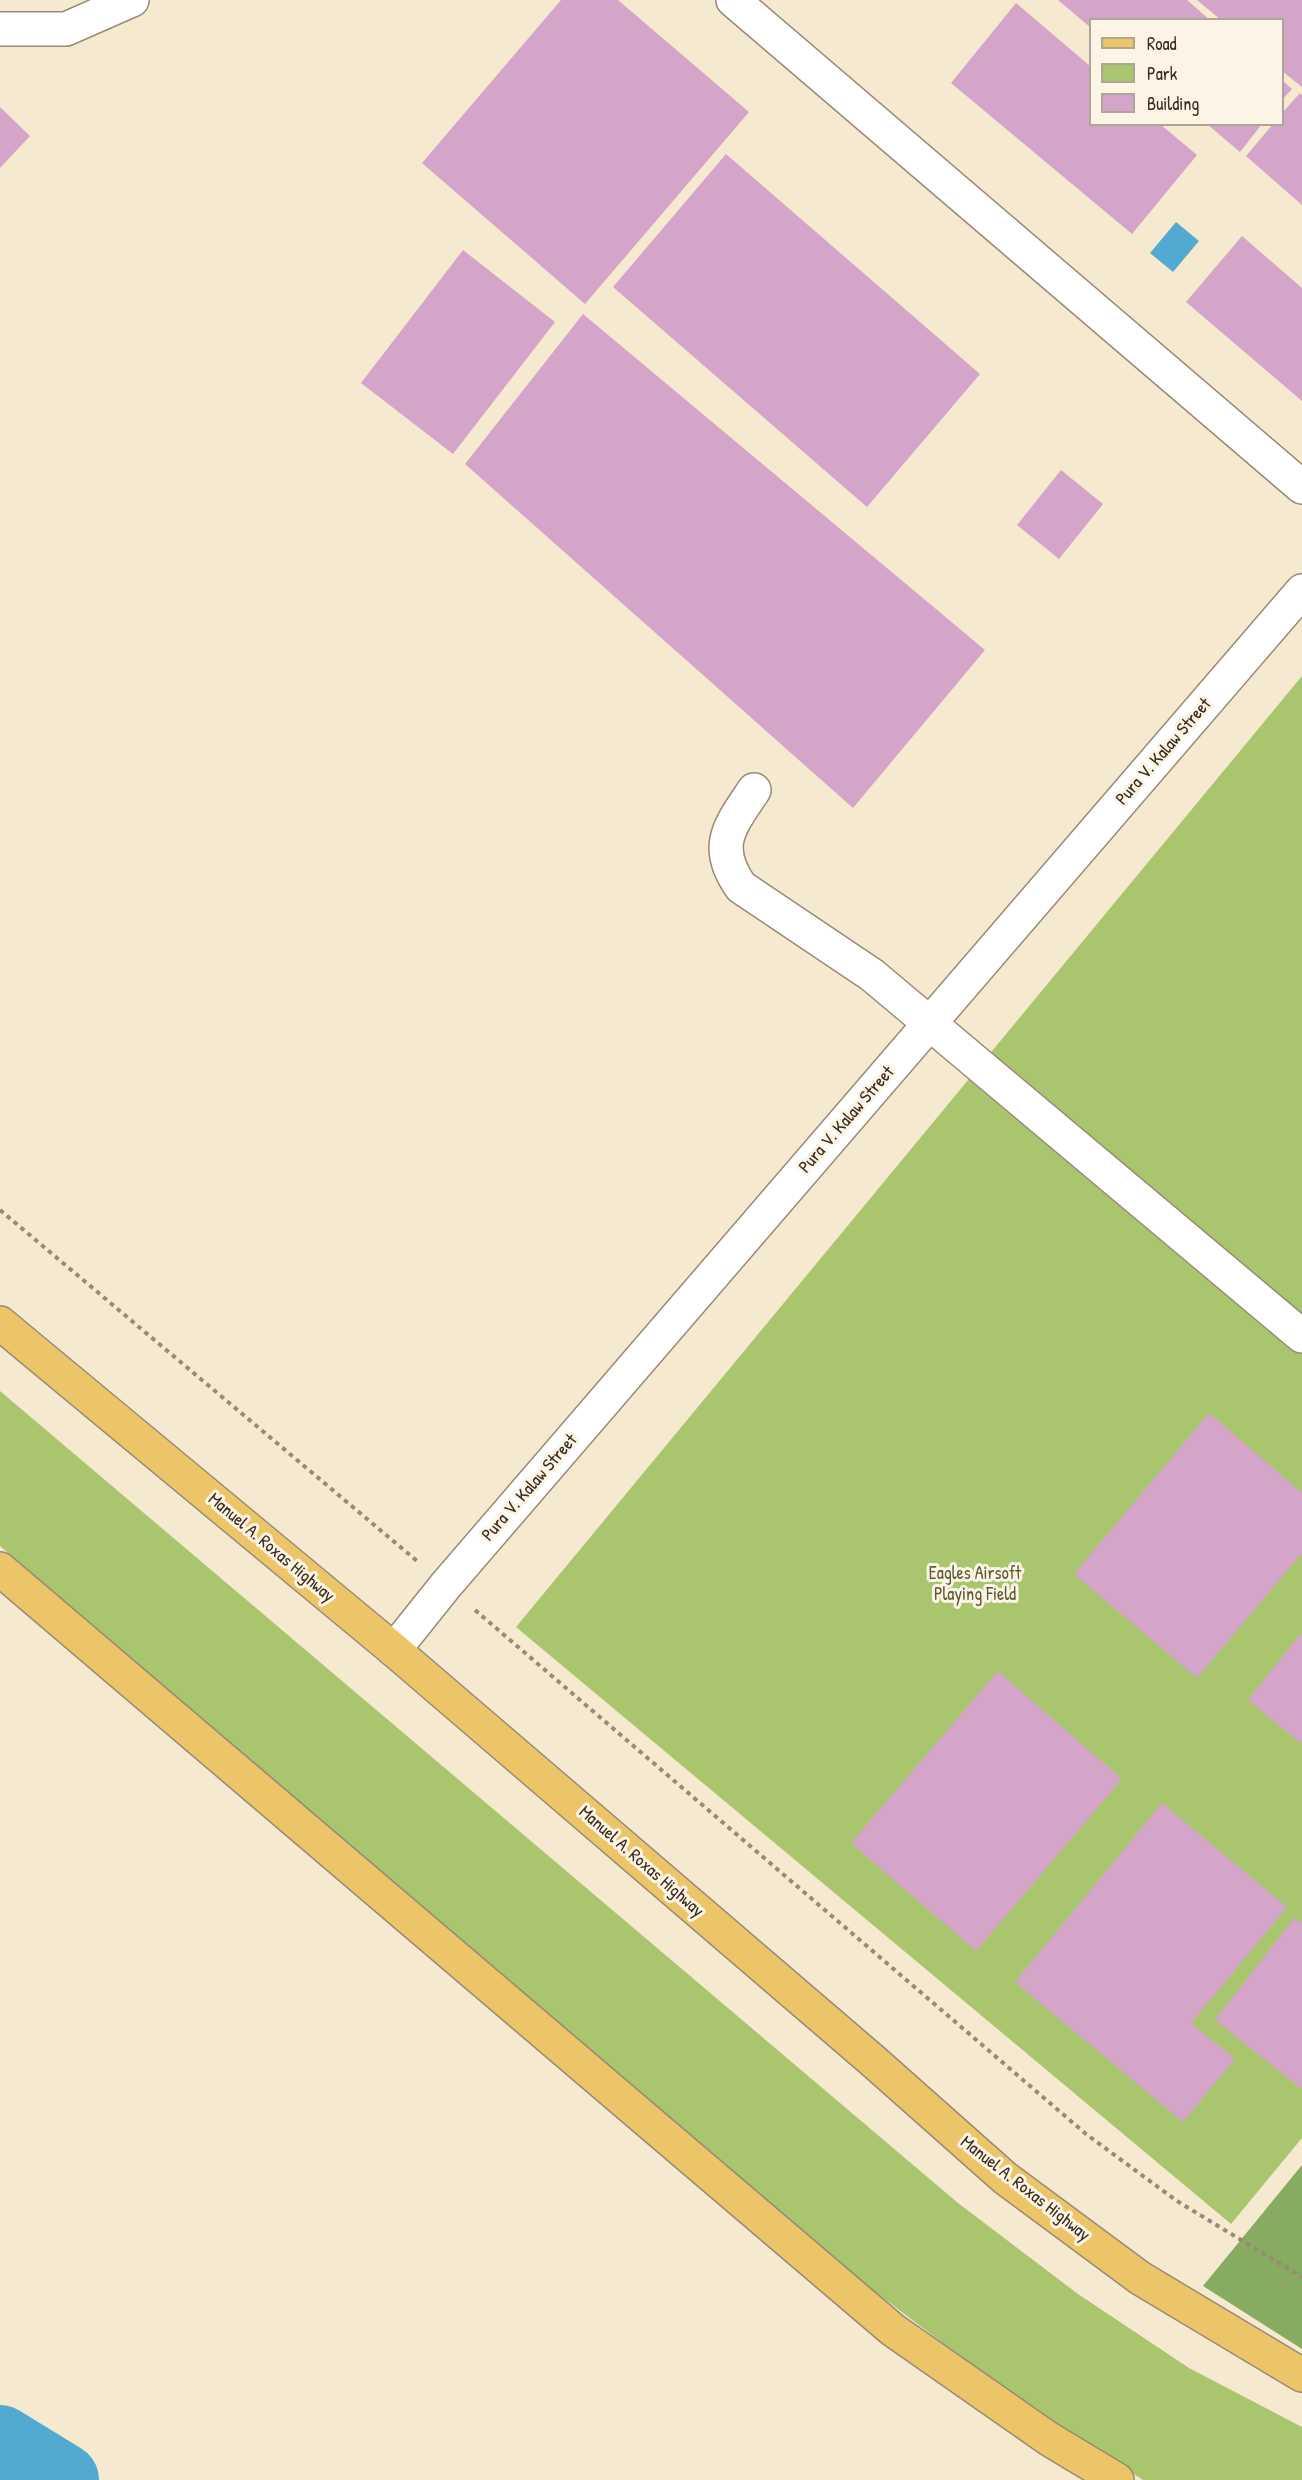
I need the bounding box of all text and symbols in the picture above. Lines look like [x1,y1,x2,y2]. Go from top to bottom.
legend [1089,18,1284,126]
text: Road [1147,31,1177,56]
text: Park [1147,61,1177,86]
text: Building [1147,91,1199,116]
street label: Pura V. Kalaw Street [1112,694,1216,810]
street label: Pura V. Kalaw Street [795,1062,899,1178]
street label: Pura V. Kalaw Street [478,1430,582,1546]
street label: Manuel A. Roxas Highway [203,1489,339,1607]
park label: Eagles Airsoft Playing Field [929,1563,1021,1606]
street label: Manuel A. Roxas Highway [574,1802,708,1922]
street label: Manuel A. Roxas Highway [956,2132,1094,2246]

